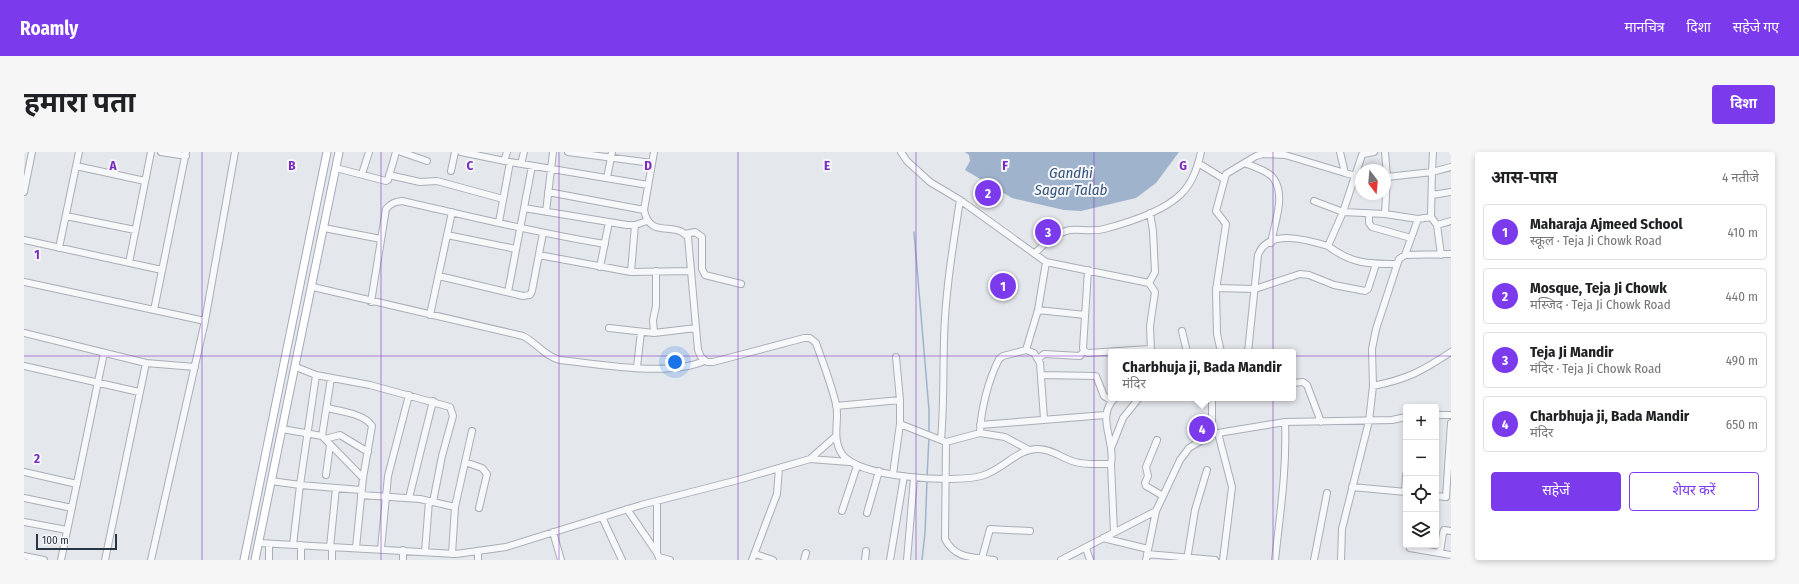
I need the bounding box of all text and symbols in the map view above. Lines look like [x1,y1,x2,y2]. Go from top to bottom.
text: Roamly [20,17,78,40]
text: मानचित्र [1625,19,1665,36]
text: दिशा [1687,19,1711,36]
text: सहेजे गए [1733,19,1779,36]
button: दिशा [1712,85,1775,124]
text: हमारा पता [24,86,136,119]
text: A [108,158,117,173]
text: B [288,158,296,173]
text: C [467,158,474,173]
text: D [644,158,652,173]
text: E [824,158,830,173]
text: F [1002,158,1008,173]
text: G [1179,158,1187,173]
water label: Gandhi Sagar Talab [1034,164,1108,199]
north arrow [1355,164,1391,200]
text: आस-पास [1491,167,1557,188]
text: 4 नतीजे [1722,170,1759,185]
pin: 2 [975,178,1001,208]
text: Maharaja Ajmeed School [1530,215,1683,233]
pin: 3 [1035,217,1061,247]
text: 1 [1502,225,1508,240]
text: 410 m [1728,225,1758,240]
text: स्कूल · Teja Ji Chowk Road [1530,233,1662,248]
text: 1 [34,247,40,262]
pin: 1 [990,271,1016,301]
text: Mosque, Teja Ji Chowk [1530,279,1667,297]
text: 2 [1502,289,1508,304]
text: 440 m [1726,289,1758,304]
text: मस्जिद · Teja Ji Chowk Road [1530,297,1671,312]
text: Teja Ji Mandir [1530,343,1614,361]
popup [1108,349,1296,401]
your location [665,352,685,372]
text: 3 [1502,353,1508,368]
text: 490 m [1726,353,1758,368]
text: Charbhuja ji, Bada Mandir [1122,358,1282,376]
text: मंदिर · Teja Ji Chowk Road [1530,361,1661,376]
text: मंदिर [1122,376,1146,391]
map controls [1403,404,1439,548]
button: + [1403,404,1439,440]
text: Charbhuja ji, Bada Mandir [1530,407,1689,425]
pin: 4 [1189,414,1215,444]
text: 4 [1502,417,1508,432]
text: 650 m [1726,417,1758,432]
text: मंदिर [1530,425,1553,440]
button: − [1403,440,1439,476]
text: 2 [33,451,40,466]
button: सहेजें [1491,472,1621,511]
button: शेयर करें [1629,472,1759,511]
button: locate [1403,476,1439,512]
button: layers [1403,512,1439,548]
scale bar [36,532,117,551]
text: 100 m [42,534,69,547]

